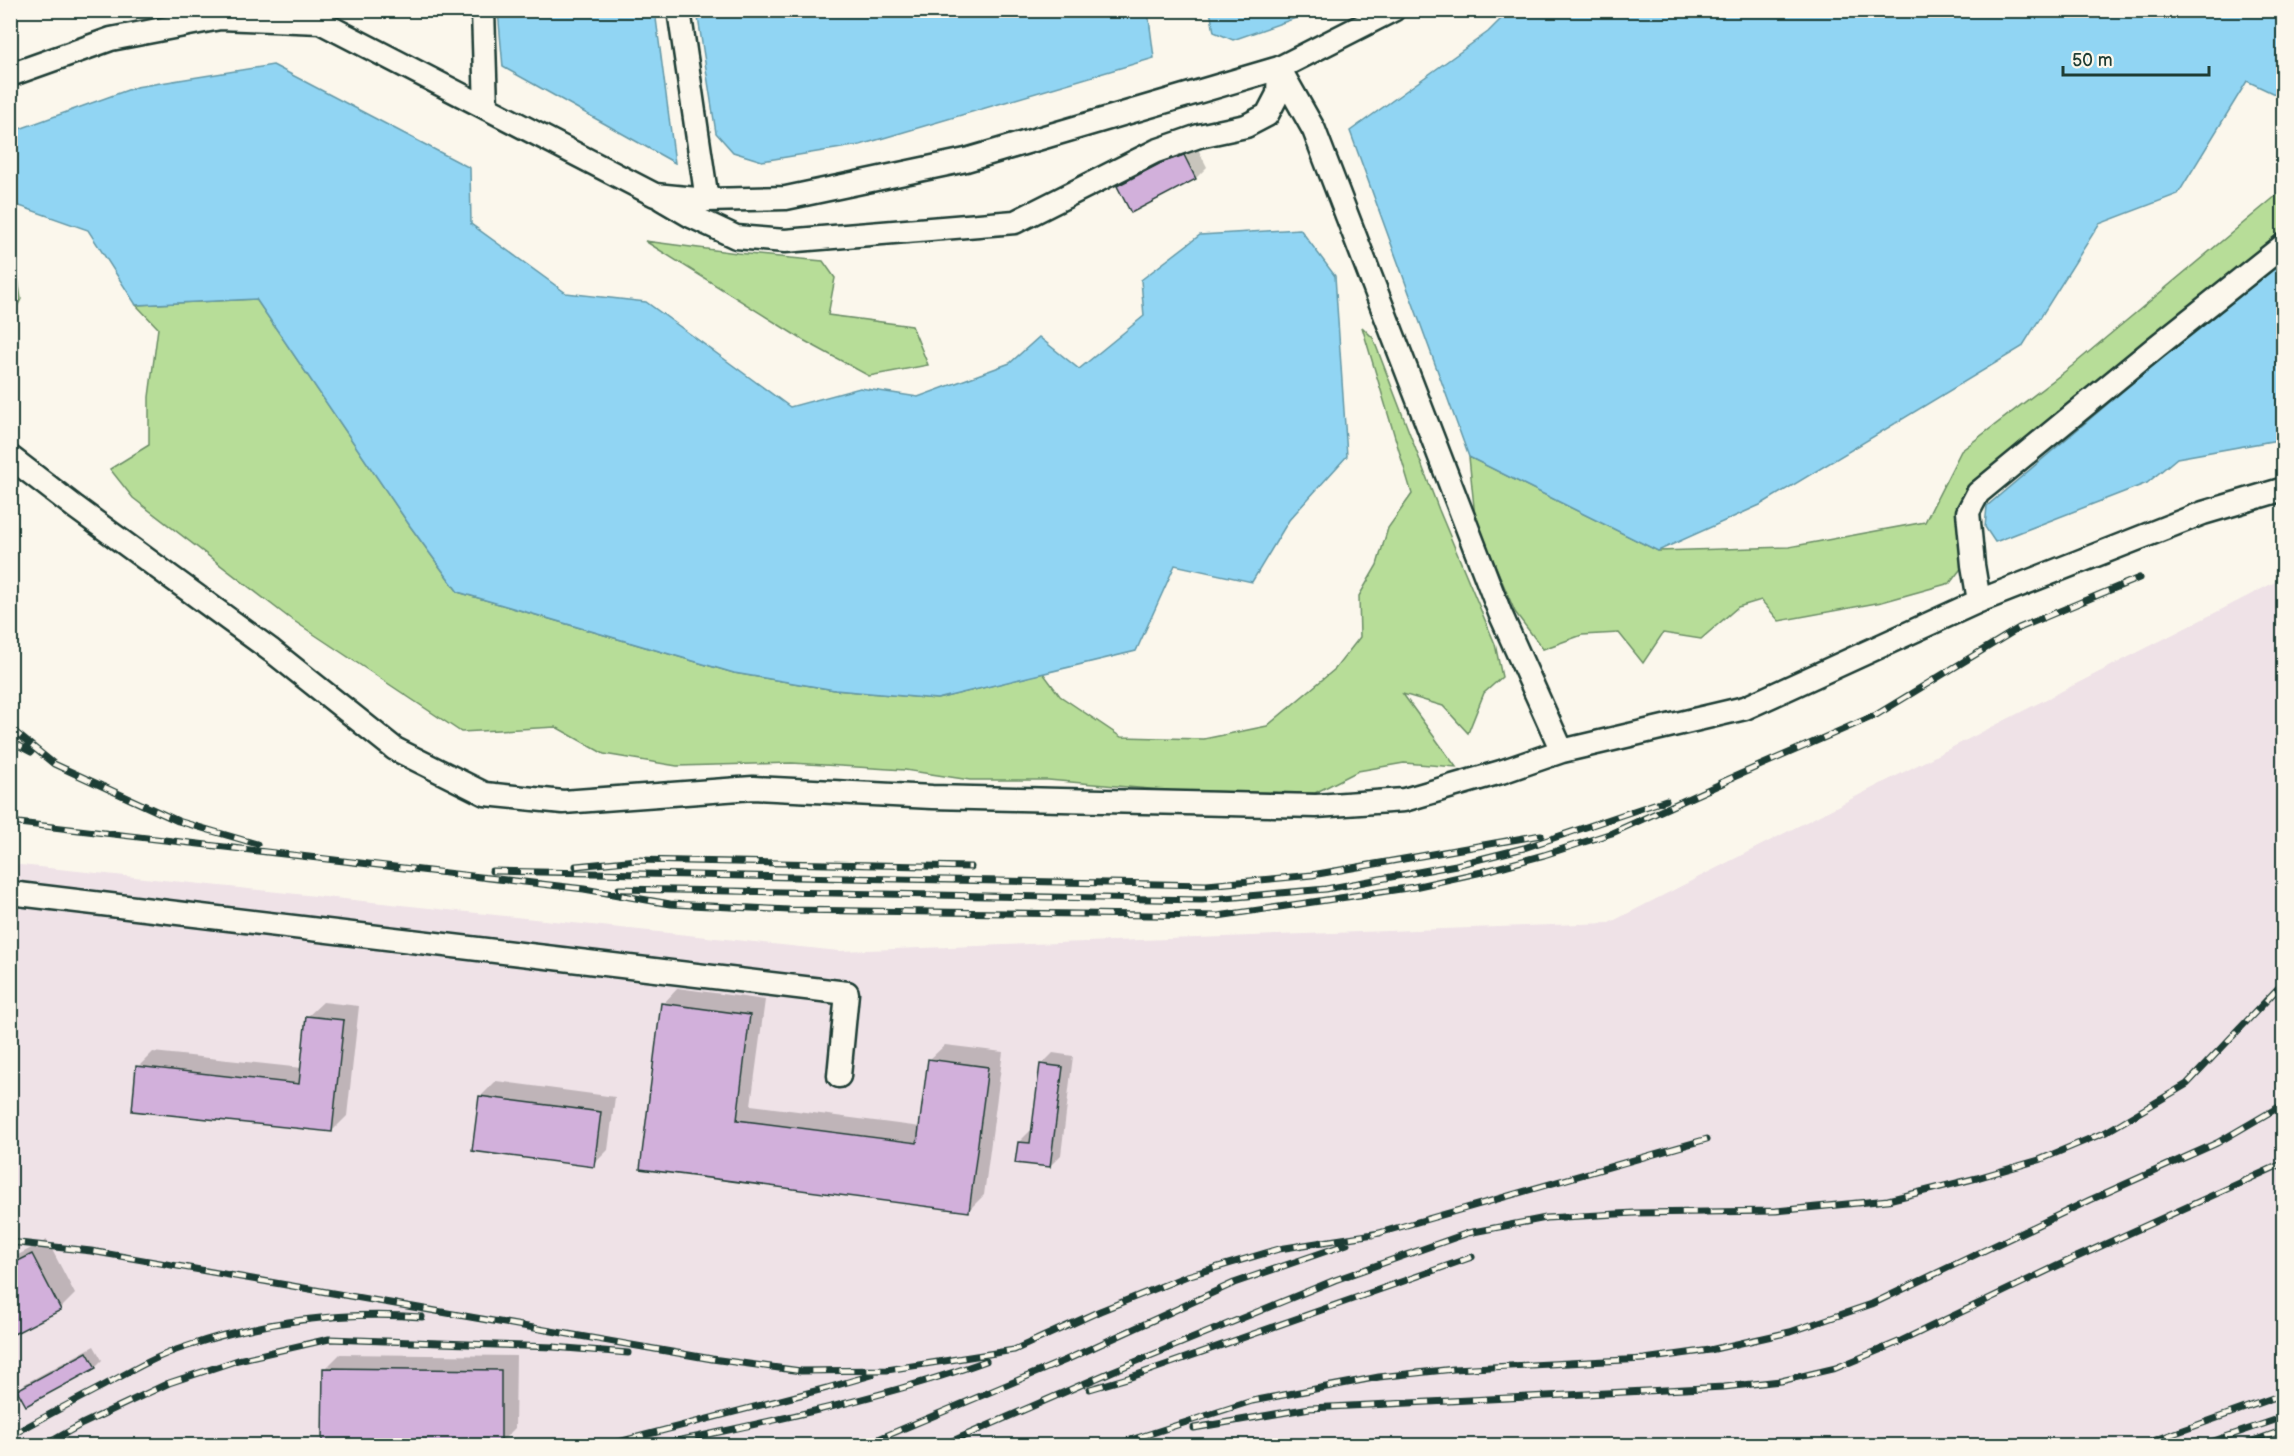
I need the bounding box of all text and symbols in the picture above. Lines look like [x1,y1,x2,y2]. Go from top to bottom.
scale bar [2063,39,2208,77]
text: 50 m [2072,50,2113,71]

